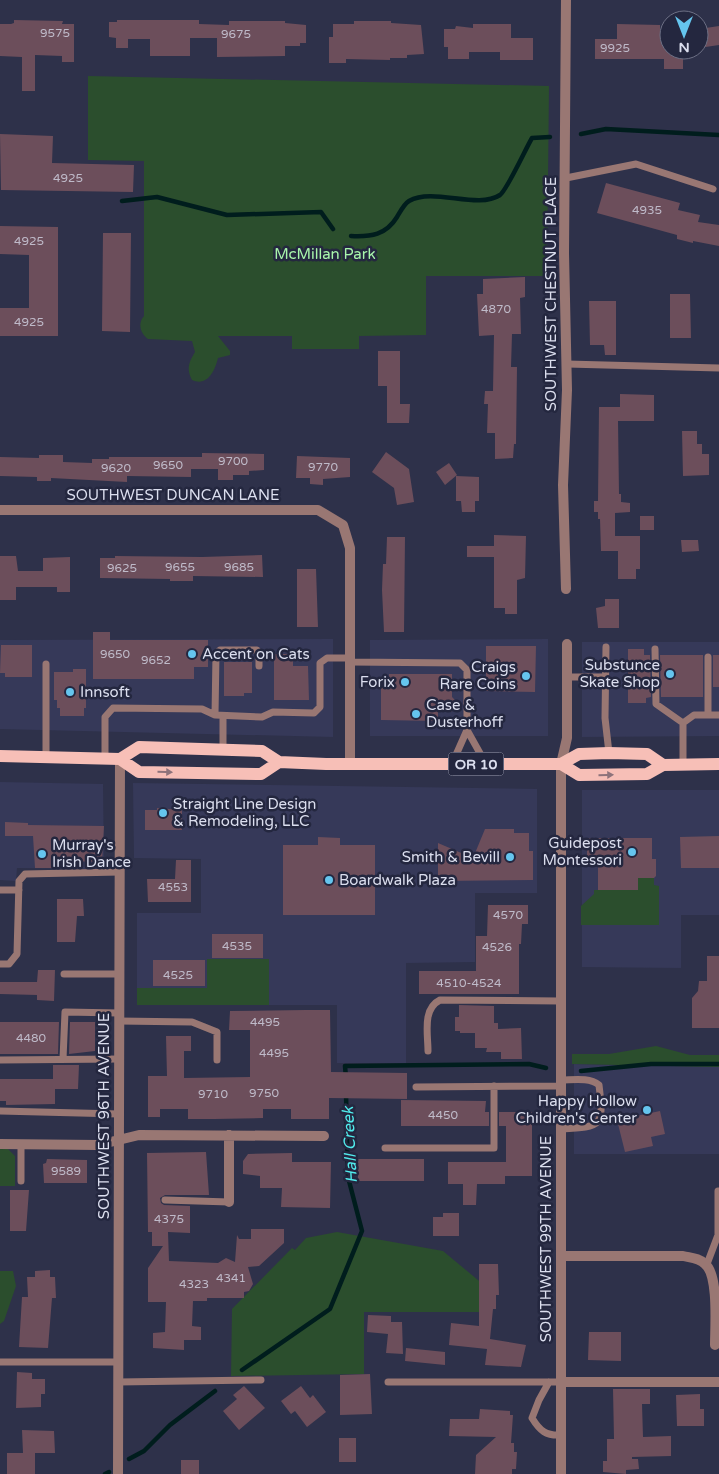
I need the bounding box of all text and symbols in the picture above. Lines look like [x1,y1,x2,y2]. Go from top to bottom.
north arrow [659,10,709,60]
house number: 9575 [40,26,70,40]
house number: 9675 [221,27,251,41]
text: N [678,39,690,56]
house number: 9925 [600,41,630,55]
house number: 4925 [53,171,83,185]
street label: SOUTHWEST CHESTNUT PLACE [542,177,560,411]
house number: 4935 [632,203,662,217]
house number: 4925 [14,234,44,248]
park label: McMillan Park [274,245,376,263]
house number: 4870 [481,302,512,316]
house number: 4925 [14,315,44,329]
house number: 9700 [218,454,249,468]
house number: 9650 [153,458,184,472]
house number: 9770 [308,460,339,474]
house number: 9620 [101,461,132,475]
street label: SOUTHWEST DUNCAN LANE [66,486,280,504]
house number: 9655 [165,560,195,574]
house number: 9685 [224,560,254,574]
house number: 9625 [107,561,137,575]
place label: Accent on Cats [202,645,310,663]
house number: 9650 [100,647,131,661]
marker: Accent on Cats [186,648,198,660]
house number: 9652 [141,653,171,667]
place label: Substunce Skate Shop [580,656,660,691]
place label: Craigs Rare Coins [440,658,516,693]
marker: Substunce Skate Shop [664,668,676,680]
marker: Craigs Rare Coins [520,670,532,682]
place label: Forix [360,673,395,691]
marker: Forix [399,676,411,688]
place label: Innsoft [80,683,130,701]
marker: Innsoft [64,686,76,698]
place label: Case & Dusterhoff [426,696,503,731]
marker: Case & Dusterhoff [410,708,422,720]
road number: OR 10 [448,752,504,776]
one-way arrow [157,768,173,776]
one-way arrow [599,771,615,779]
place label: Straight Line Design & Remodeling, LLC [173,795,317,830]
marker: Straight Line Design & Remodeling, LLC [157,807,169,819]
place label: Guidepost Montessori [543,834,622,869]
place label: Murray's Irish Dance [52,836,131,871]
marker: Guidepost Montessori [626,846,638,858]
marker: Murray's Irish Dance [36,848,48,860]
place label: Smith & Bevill [402,848,500,866]
marker: Smith & Bevill [504,851,516,863]
place label: Boardwalk Plaza [339,871,456,889]
marker: Boardwalk Plaza [323,874,335,886]
house number: 4553 [158,880,188,894]
house number: 4570 [493,908,524,922]
house number: 4535 [222,939,252,953]
house number: 4526 [482,940,512,954]
house number: 4525 [163,968,193,982]
house number: 4510-4524 [436,976,502,990]
street label: SOUTHWEST 96TH AVENUE [95,1013,113,1219]
house number: 4495 [250,1015,280,1029]
house number: 4480 [16,1031,47,1045]
house number: 4495 [259,1046,289,1060]
house number: 9750 [249,1086,280,1100]
house number: 9710 [198,1087,229,1101]
place label: Happy Hollow Children's Center [515,1092,637,1127]
marker: Happy Hollow Children's Center [641,1104,653,1116]
water label: Hall Creek [338,1105,362,1184]
house number: 4450 [428,1108,459,1122]
street label: SOUTHWEST 99TH AVENUE [537,1136,555,1342]
house number: 9589 [51,1164,81,1178]
house number: 4375 [154,1212,184,1226]
house number: 4341 [216,1271,246,1285]
house number: 4323 [179,1277,209,1291]

